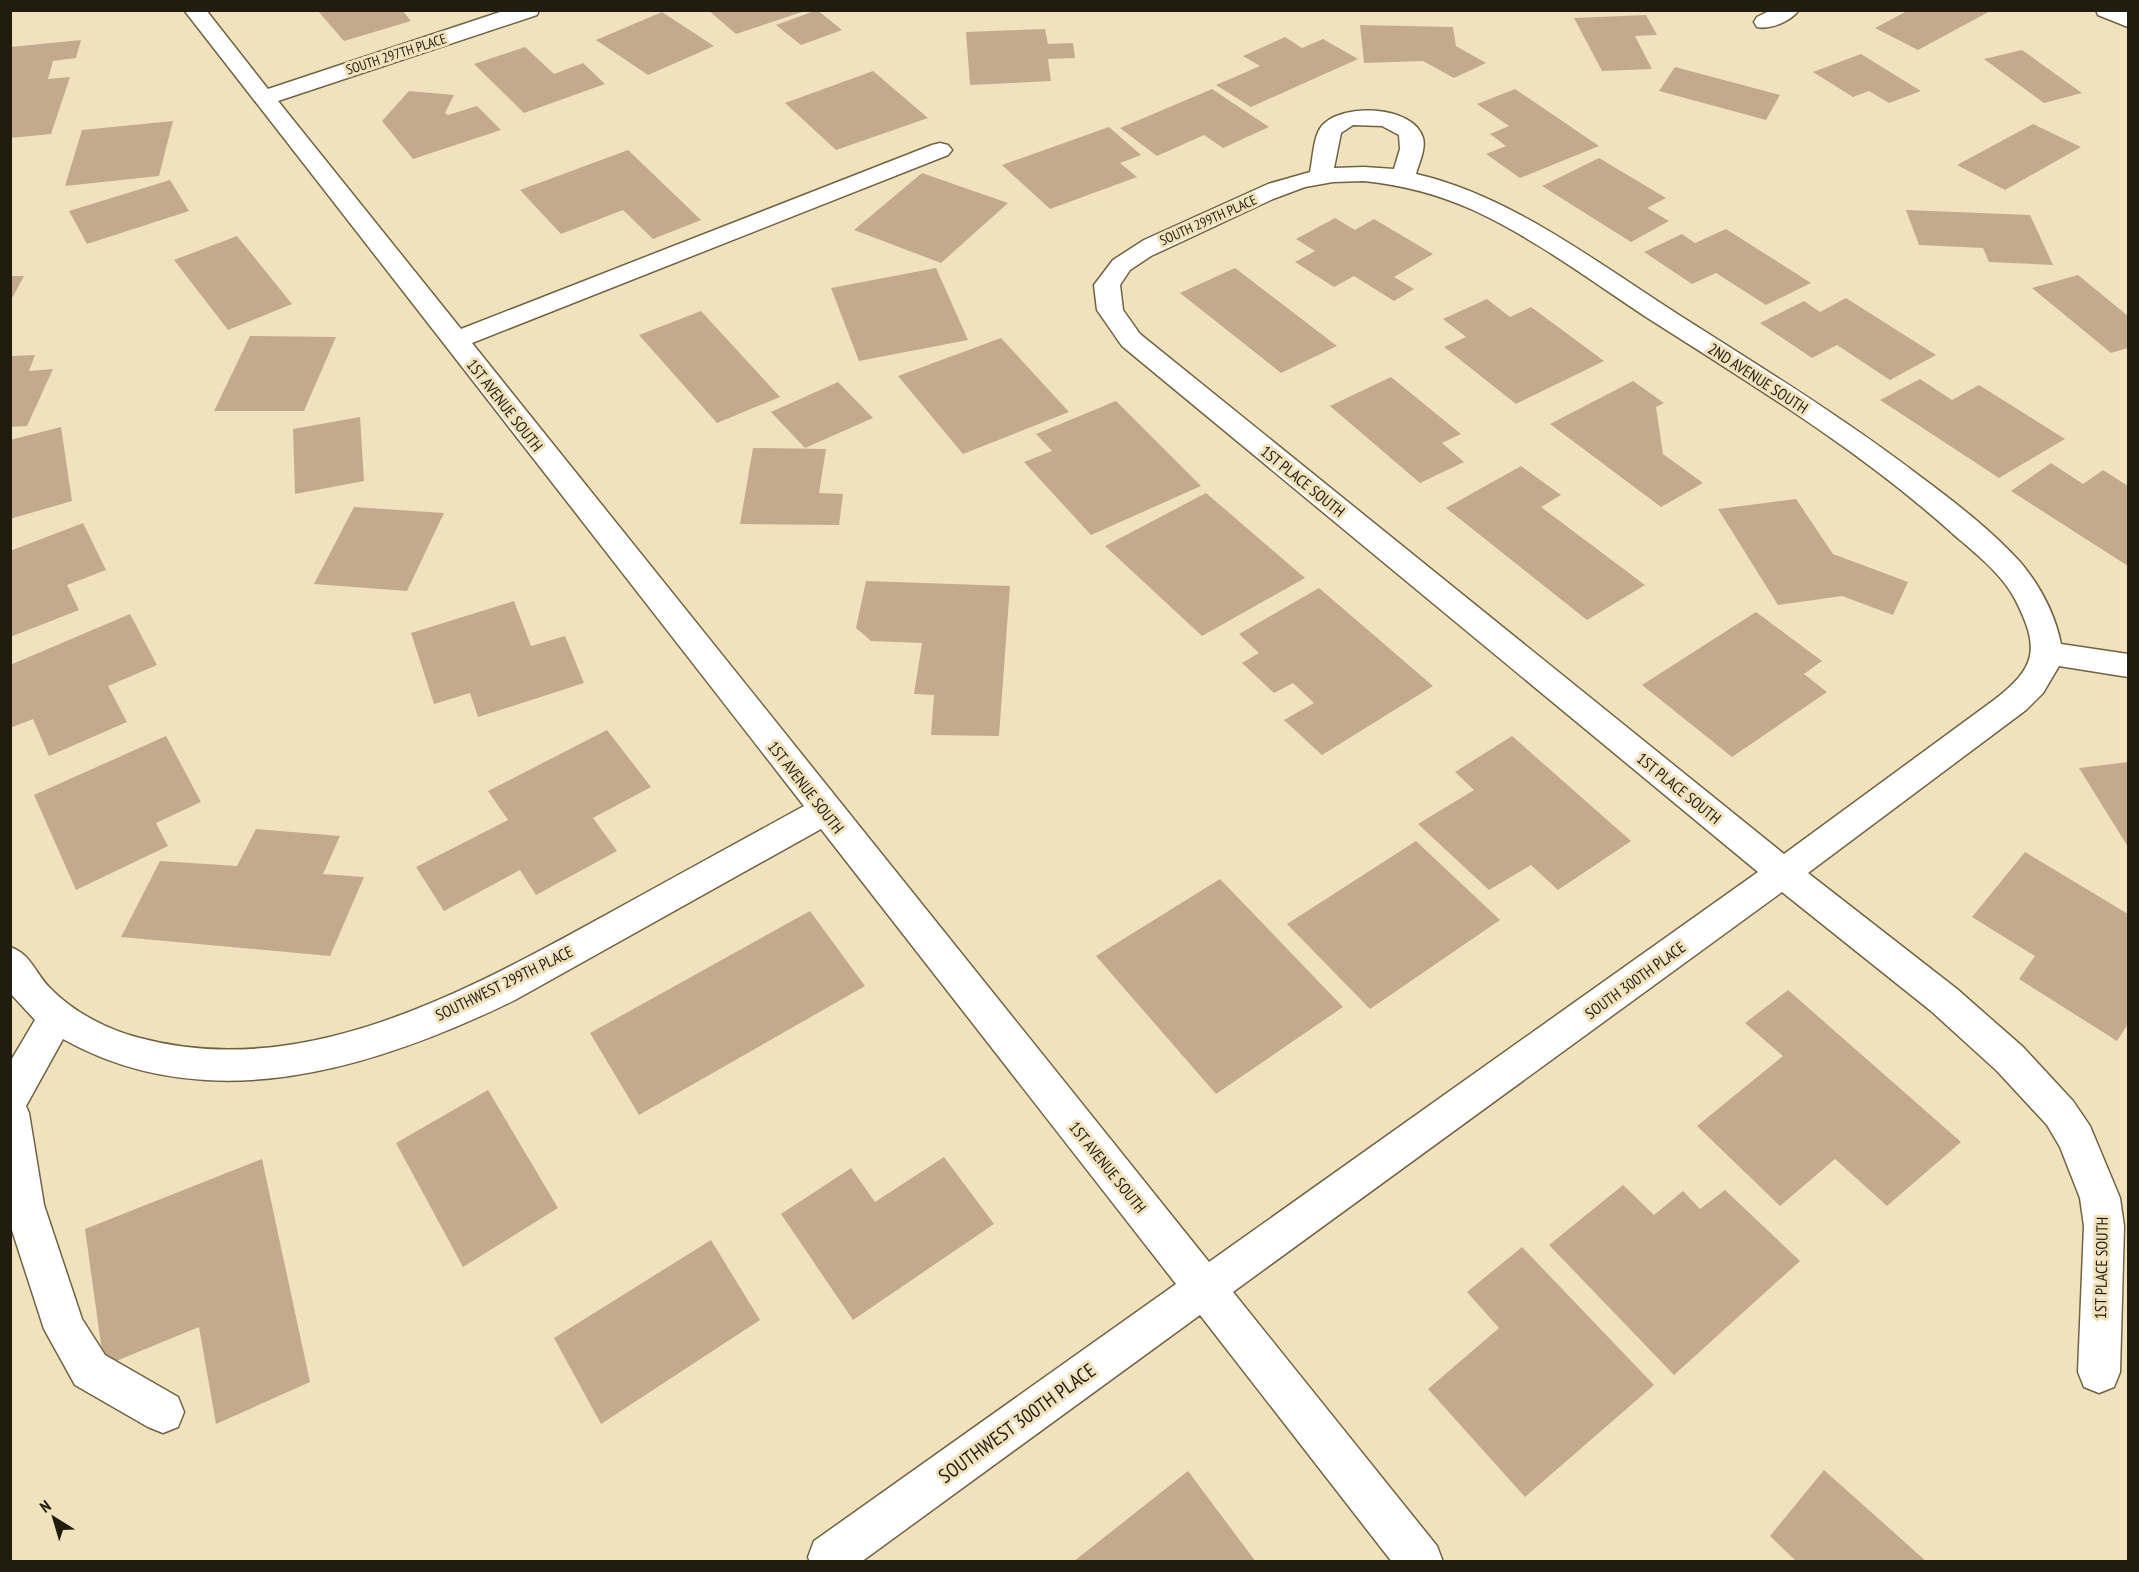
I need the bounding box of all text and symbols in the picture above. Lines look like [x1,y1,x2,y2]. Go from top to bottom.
street label: SOUTH 297TH PLACE [344,29,448,79]
street label: SOUTH 299TH PLACE [1157,191,1259,249]
street label: 2ND AVENUE SOUTH [1704,338,1812,418]
street label: 1ST AVENUE SOUTH [463,355,547,455]
street label: 1ST PLACE SOUTH [1257,441,1349,521]
street label: 1ST AVENUE SOUTH [764,737,848,837]
street label: 1ST PLACE SOUTH [1633,748,1725,828]
street label: SOUTH 300TH PLACE [1581,937,1689,1023]
street label: SOUTHWEST 299TH PLACE [432,941,576,1025]
street label: 1ST AVENUE SOUTH [1065,1117,1151,1217]
street label: 1ST PLACE SOUTH [2090,1217,2112,1319]
street label: SOUTHWEST 300TH PLACE [933,1357,1101,1489]
north arrow [24,1488,84,1548]
text: N [36,1495,54,1517]

